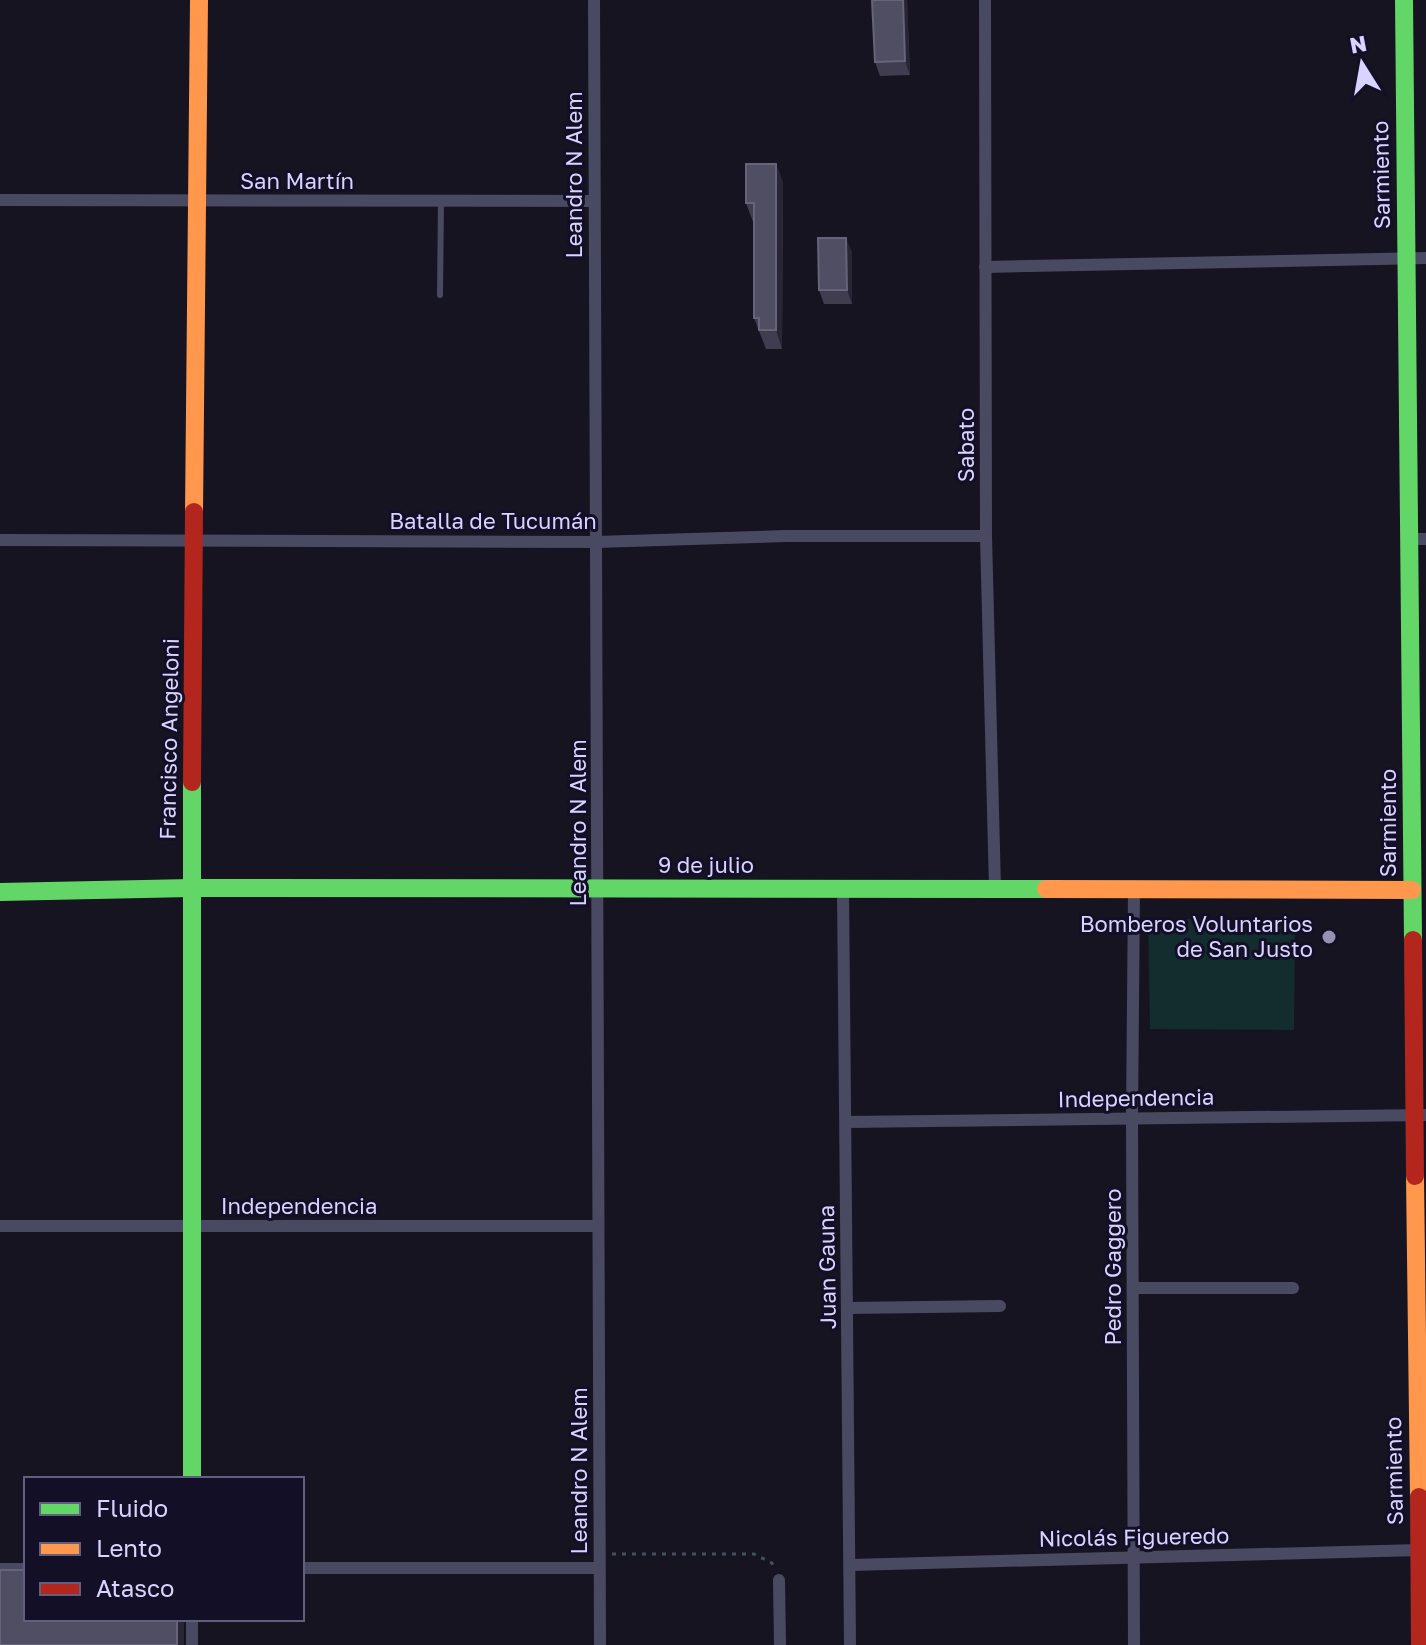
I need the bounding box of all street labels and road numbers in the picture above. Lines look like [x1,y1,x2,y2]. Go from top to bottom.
street label: Leandro N Alem [560,91,587,259]
street label: Sarmiento [1366,121,1395,230]
street label: San Martín [240,167,354,194]
street label: Sabato [952,408,979,482]
street label: Batalla de Tucumán [389,507,597,534]
street label: Francisco Angeloni [153,638,184,840]
street label: Leandro N Alem [564,739,591,907]
street label: Sarmiento [1374,769,1401,877]
street label: 9 de julio [658,851,754,878]
street label: Independencia [1057,1083,1215,1112]
street label: Pedro Gaggero [1099,1189,1126,1345]
street label: Independencia [221,1192,377,1219]
street label: Juan Gauna [812,1205,841,1329]
street label: Leandro N Alem [565,1387,592,1555]
street label: Sarmiento [1379,1417,1408,1526]
street label: Nicolás Figueredo [1038,1521,1230,1552]

